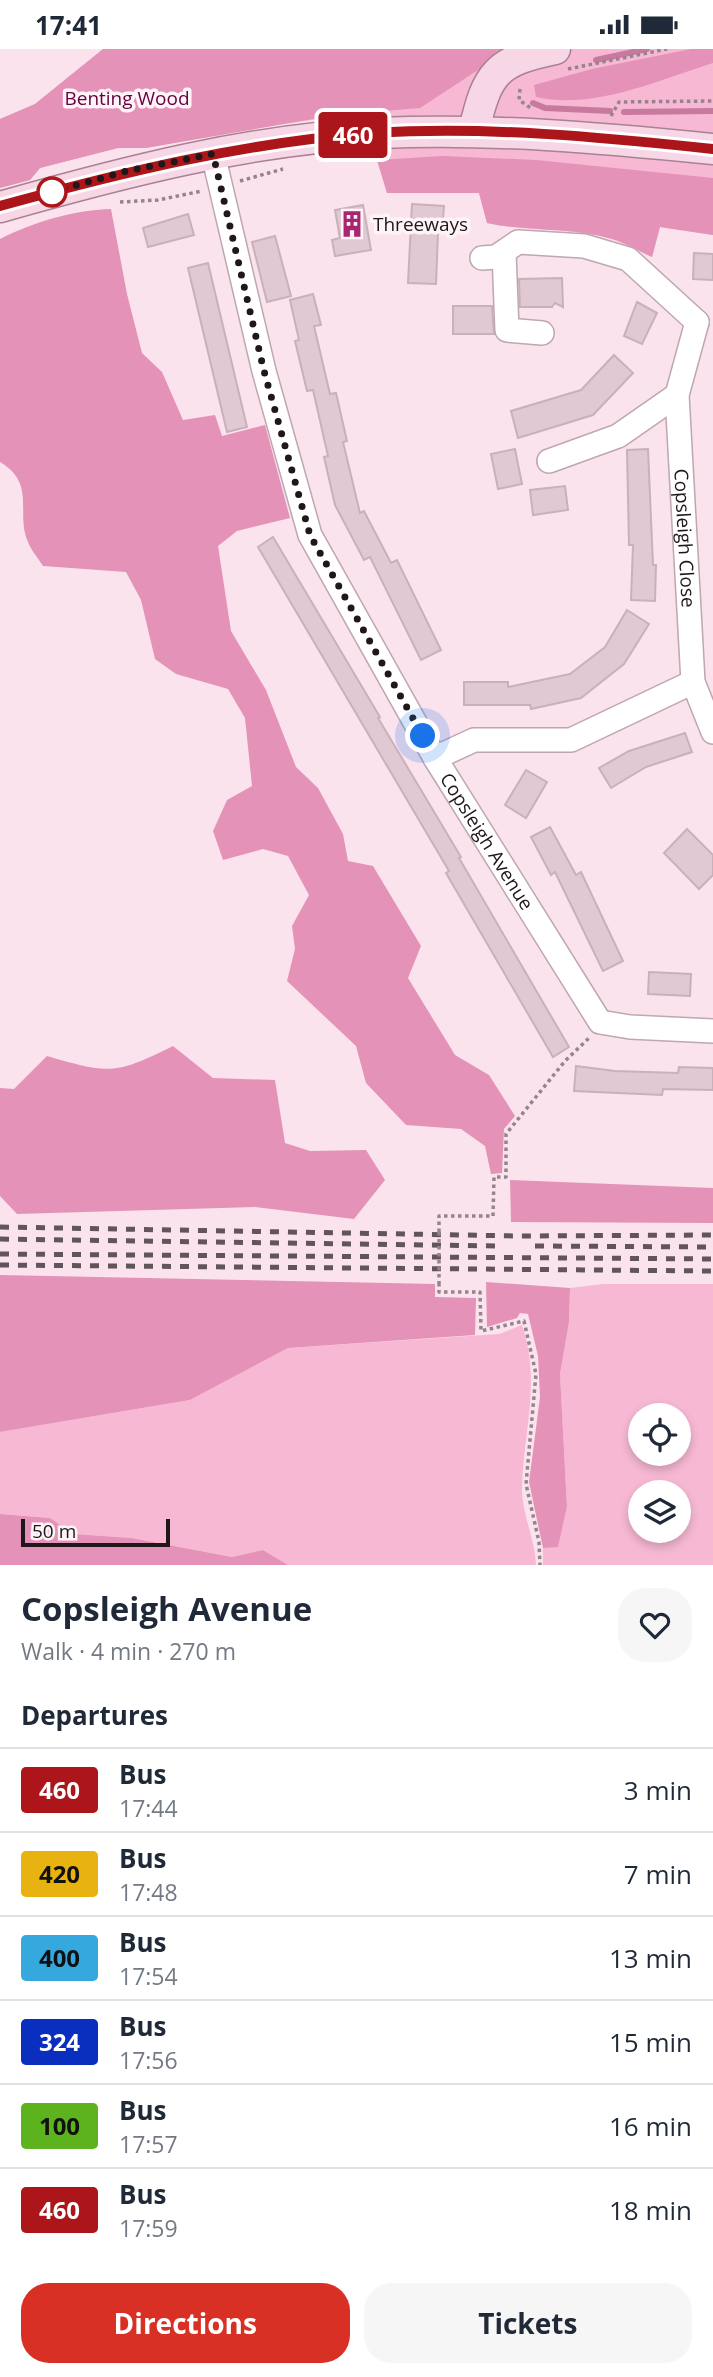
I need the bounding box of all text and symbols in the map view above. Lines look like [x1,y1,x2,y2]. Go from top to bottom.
text: 17:41 [35,7,102,43]
park label: Benting Wood [64,85,190,111]
line badge: 460 [313,112,393,158]
text: 460 [332,118,374,151]
unlabelled marker [37,177,67,207]
building icon: Threeways [337,209,367,239]
place label: Threeways [373,211,468,237]
street label: Copsleigh Close [668,468,702,608]
your location [405,718,440,753]
street label: Copsleigh Avenue [434,768,540,915]
map controls [628,1403,691,1543]
button: locate [628,1403,691,1466]
button: layers [628,1480,691,1543]
scale bar [21,1516,170,1548]
text: 50 m [32,1518,76,1544]
text: Copsleigh Avenue [21,1586,312,1631]
button: heart [618,1588,692,1662]
text: Walk · 4 min · 270 m [21,1635,236,1667]
text: Departures [21,1697,168,1733]
text: Bus [119,1756,166,1792]
text: 3 min [624,1772,692,1808]
text: 460 [39,1773,80,1806]
text: 17:44 [119,1792,178,1824]
text: Bus [119,1840,166,1876]
text: 7 min [624,1856,692,1892]
text: 420 [39,1857,80,1890]
text: 17:48 [119,1876,178,1908]
text: Bus [119,1924,166,1960]
text: 13 min [609,1940,692,1976]
text: 400 [39,1941,80,1974]
text: 17:54 [119,1960,178,1992]
text: Bus [119,2008,166,2044]
text: 15 min [609,2024,692,2060]
text: 324 [39,2025,80,2058]
text: 17:56 [119,2044,178,2076]
text: Bus [119,2092,166,2128]
text: 16 min [609,2108,692,2144]
text: 100 [39,2109,80,2142]
text: 17:57 [119,2128,178,2160]
text: Bus [119,2176,166,2212]
text: 18 min [609,2192,692,2228]
text: 460 [39,2193,80,2226]
text: 17:59 [119,2212,178,2244]
button: Directions [21,2283,350,2363]
button: Tickets [364,2283,692,2363]

